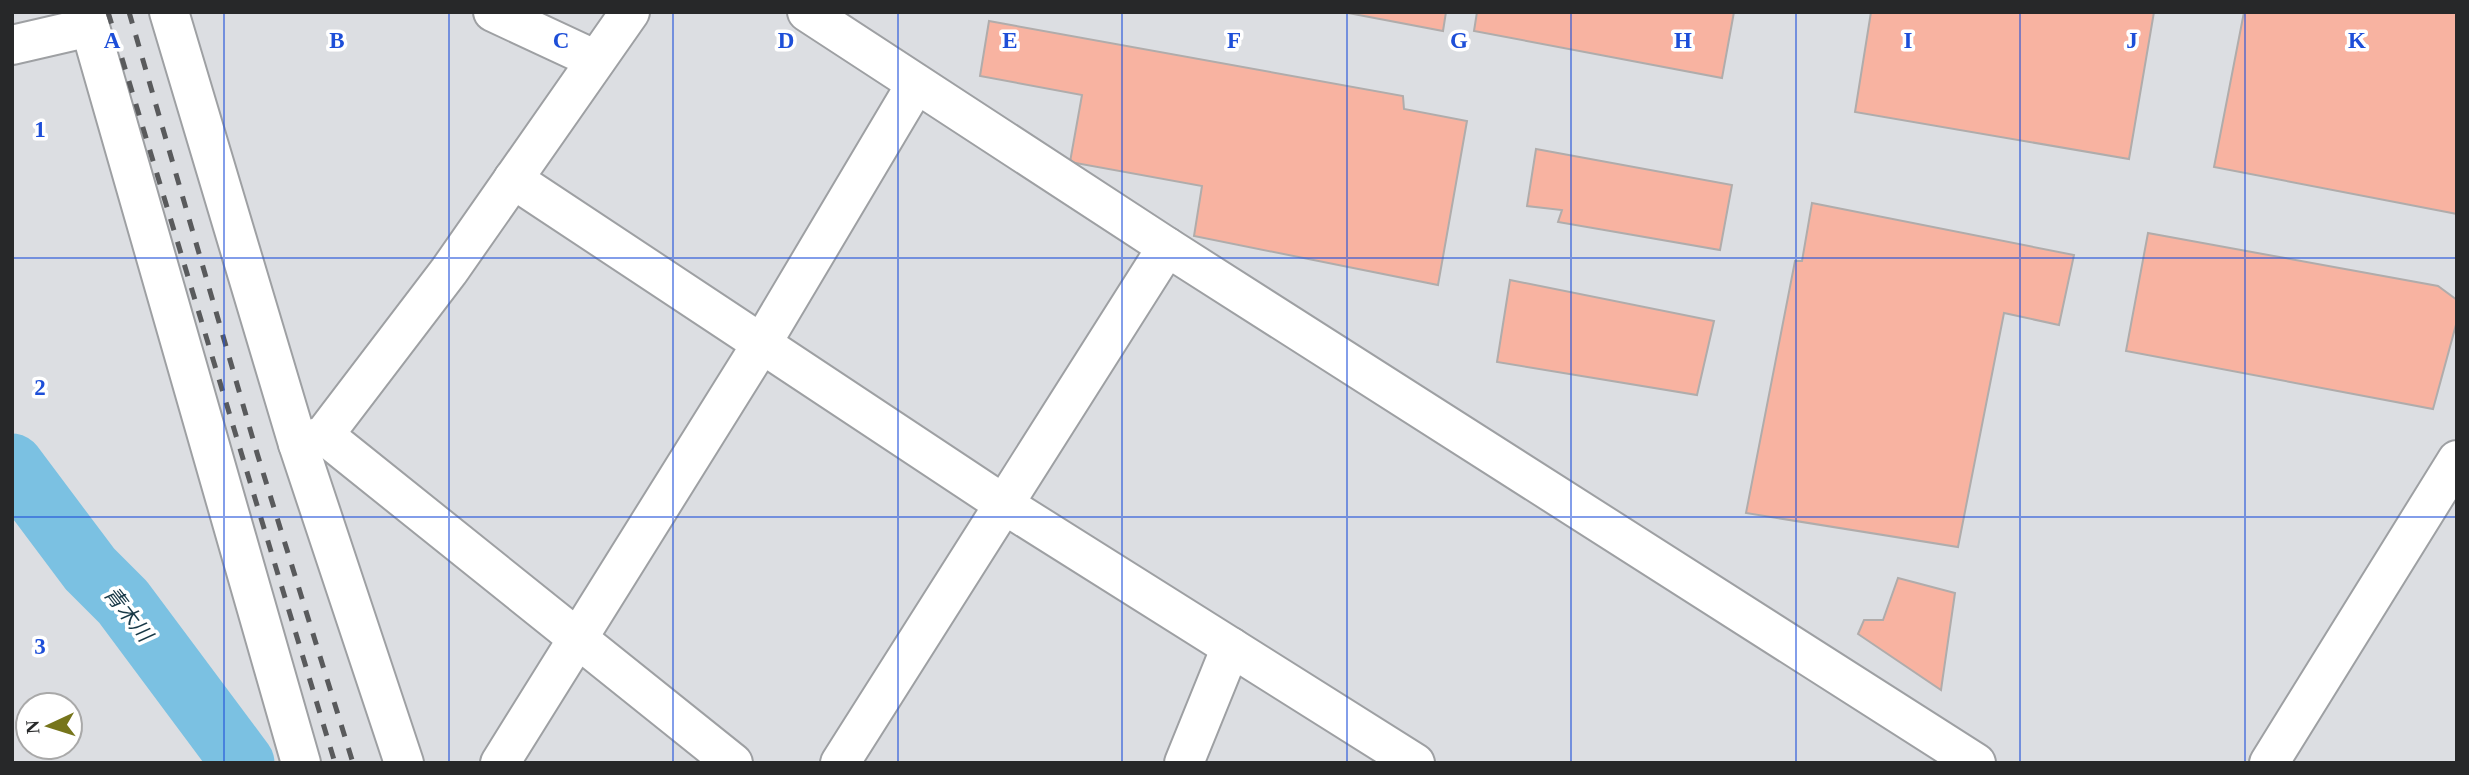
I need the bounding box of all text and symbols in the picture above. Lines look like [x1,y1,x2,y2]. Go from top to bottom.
text: A [104,28,121,53]
text: B [329,28,345,53]
text: C [553,28,569,53]
text: D [778,28,794,53]
text: E [1002,28,1018,53]
text: F [1227,28,1241,53]
text: G [1450,28,1468,53]
text: H [1674,28,1692,53]
text: I [1904,28,1913,53]
text: J [2126,28,2138,53]
text: K [2348,28,2366,53]
text: 1 [34,117,46,142]
text: 2 [34,375,46,400]
water label: 青木川 [99,582,158,648]
text: 3 [34,634,46,659]
north arrow [14,691,84,761]
text: N [22,719,43,735]

